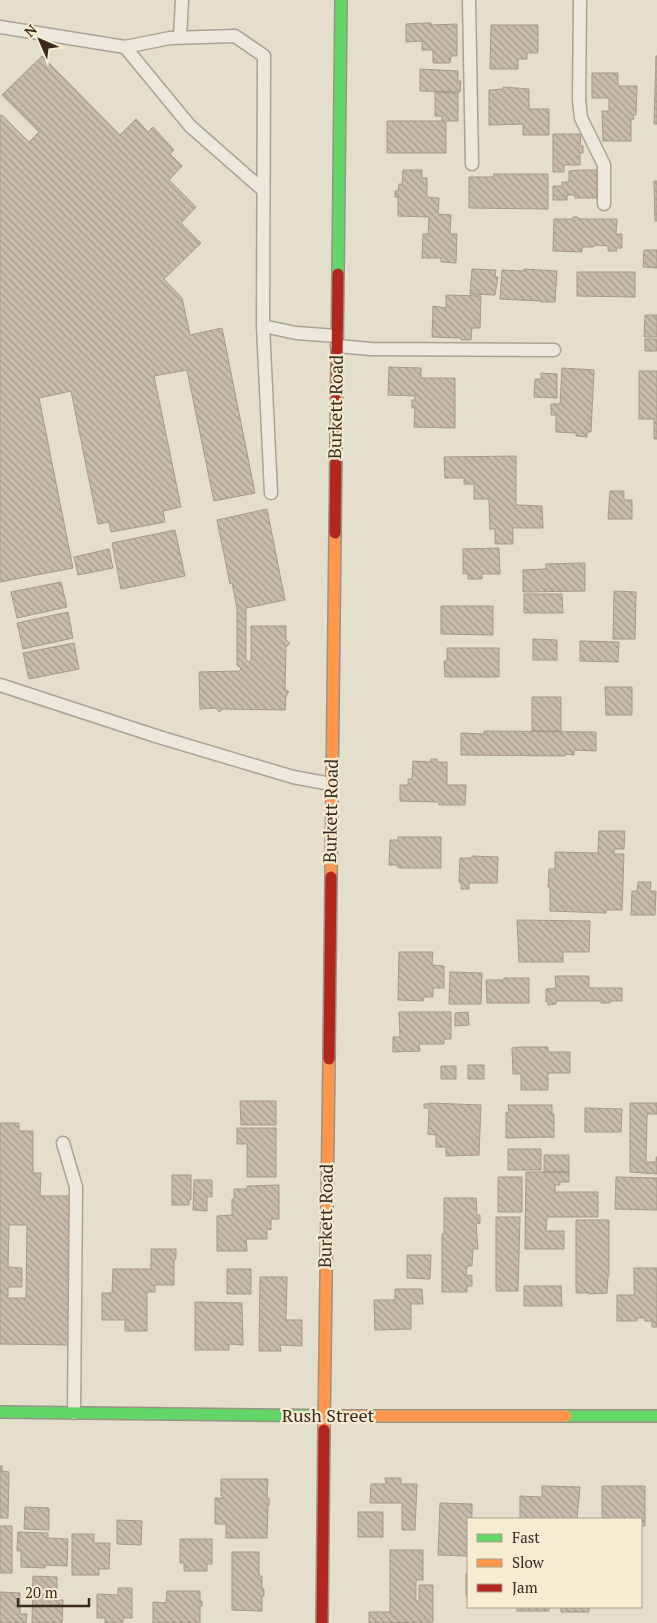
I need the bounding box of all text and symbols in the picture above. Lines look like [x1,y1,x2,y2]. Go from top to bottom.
north arrow [15,15,65,65]
text: N [20,20,41,41]
street label: Burkett Road [322,355,348,459]
street label: Burkett Road [317,759,343,863]
street label: Burkett Road [312,1164,338,1268]
street label: Rush Street [282,1403,375,1427]
legend [467,1518,642,1608]
text: Fast [512,1527,540,1547]
text: Slow [512,1552,545,1572]
scale bar [18,1576,89,1608]
text: Jam [512,1577,538,1597]
text: 20 m [25,1582,58,1602]

